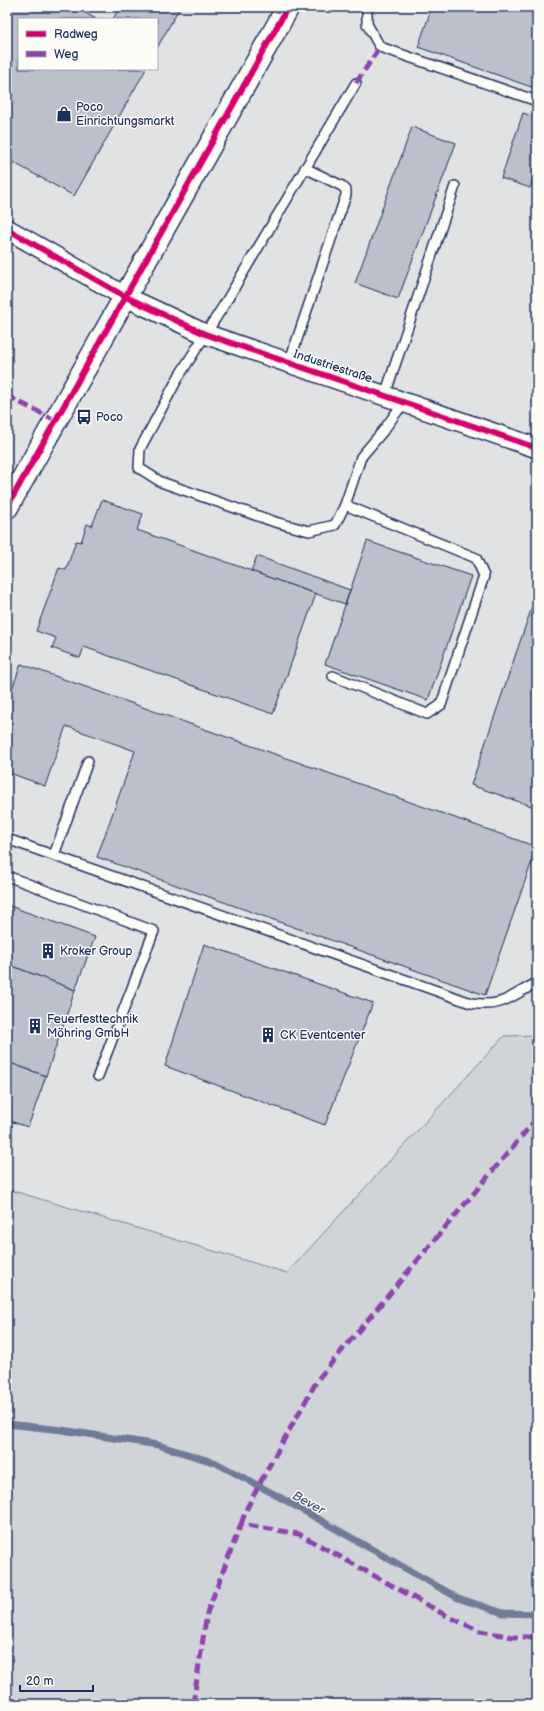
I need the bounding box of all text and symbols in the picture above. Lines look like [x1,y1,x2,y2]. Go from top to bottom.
legend [18,18,158,70]
text: Radweg [54,27,98,42]
text: Weg [54,47,78,62]
place label: Poco Einrichtungsmarkt [76,100,175,129]
shop icon: Poco Einrichtungsmarkt [55,105,73,123]
street label: Industriestraße [291,347,374,386]
bus stop icon: Poco [75,408,93,426]
place label: Poco [96,410,123,425]
building icon: Kroker Group [39,942,57,960]
place label: Kroker Group [60,944,132,959]
place label: Feuerfesttechnik Möhring GmbH [47,1012,138,1041]
building icon: Feuerfesttechnik Möhring GmbH [26,1017,44,1035]
building icon: CK Eventcenter [259,1026,277,1044]
place label: CK Eventcenter [280,1028,366,1043]
water label: Bever [289,1487,329,1519]
scale bar [20,1667,93,1693]
text: 20 m [26,1674,53,1689]

